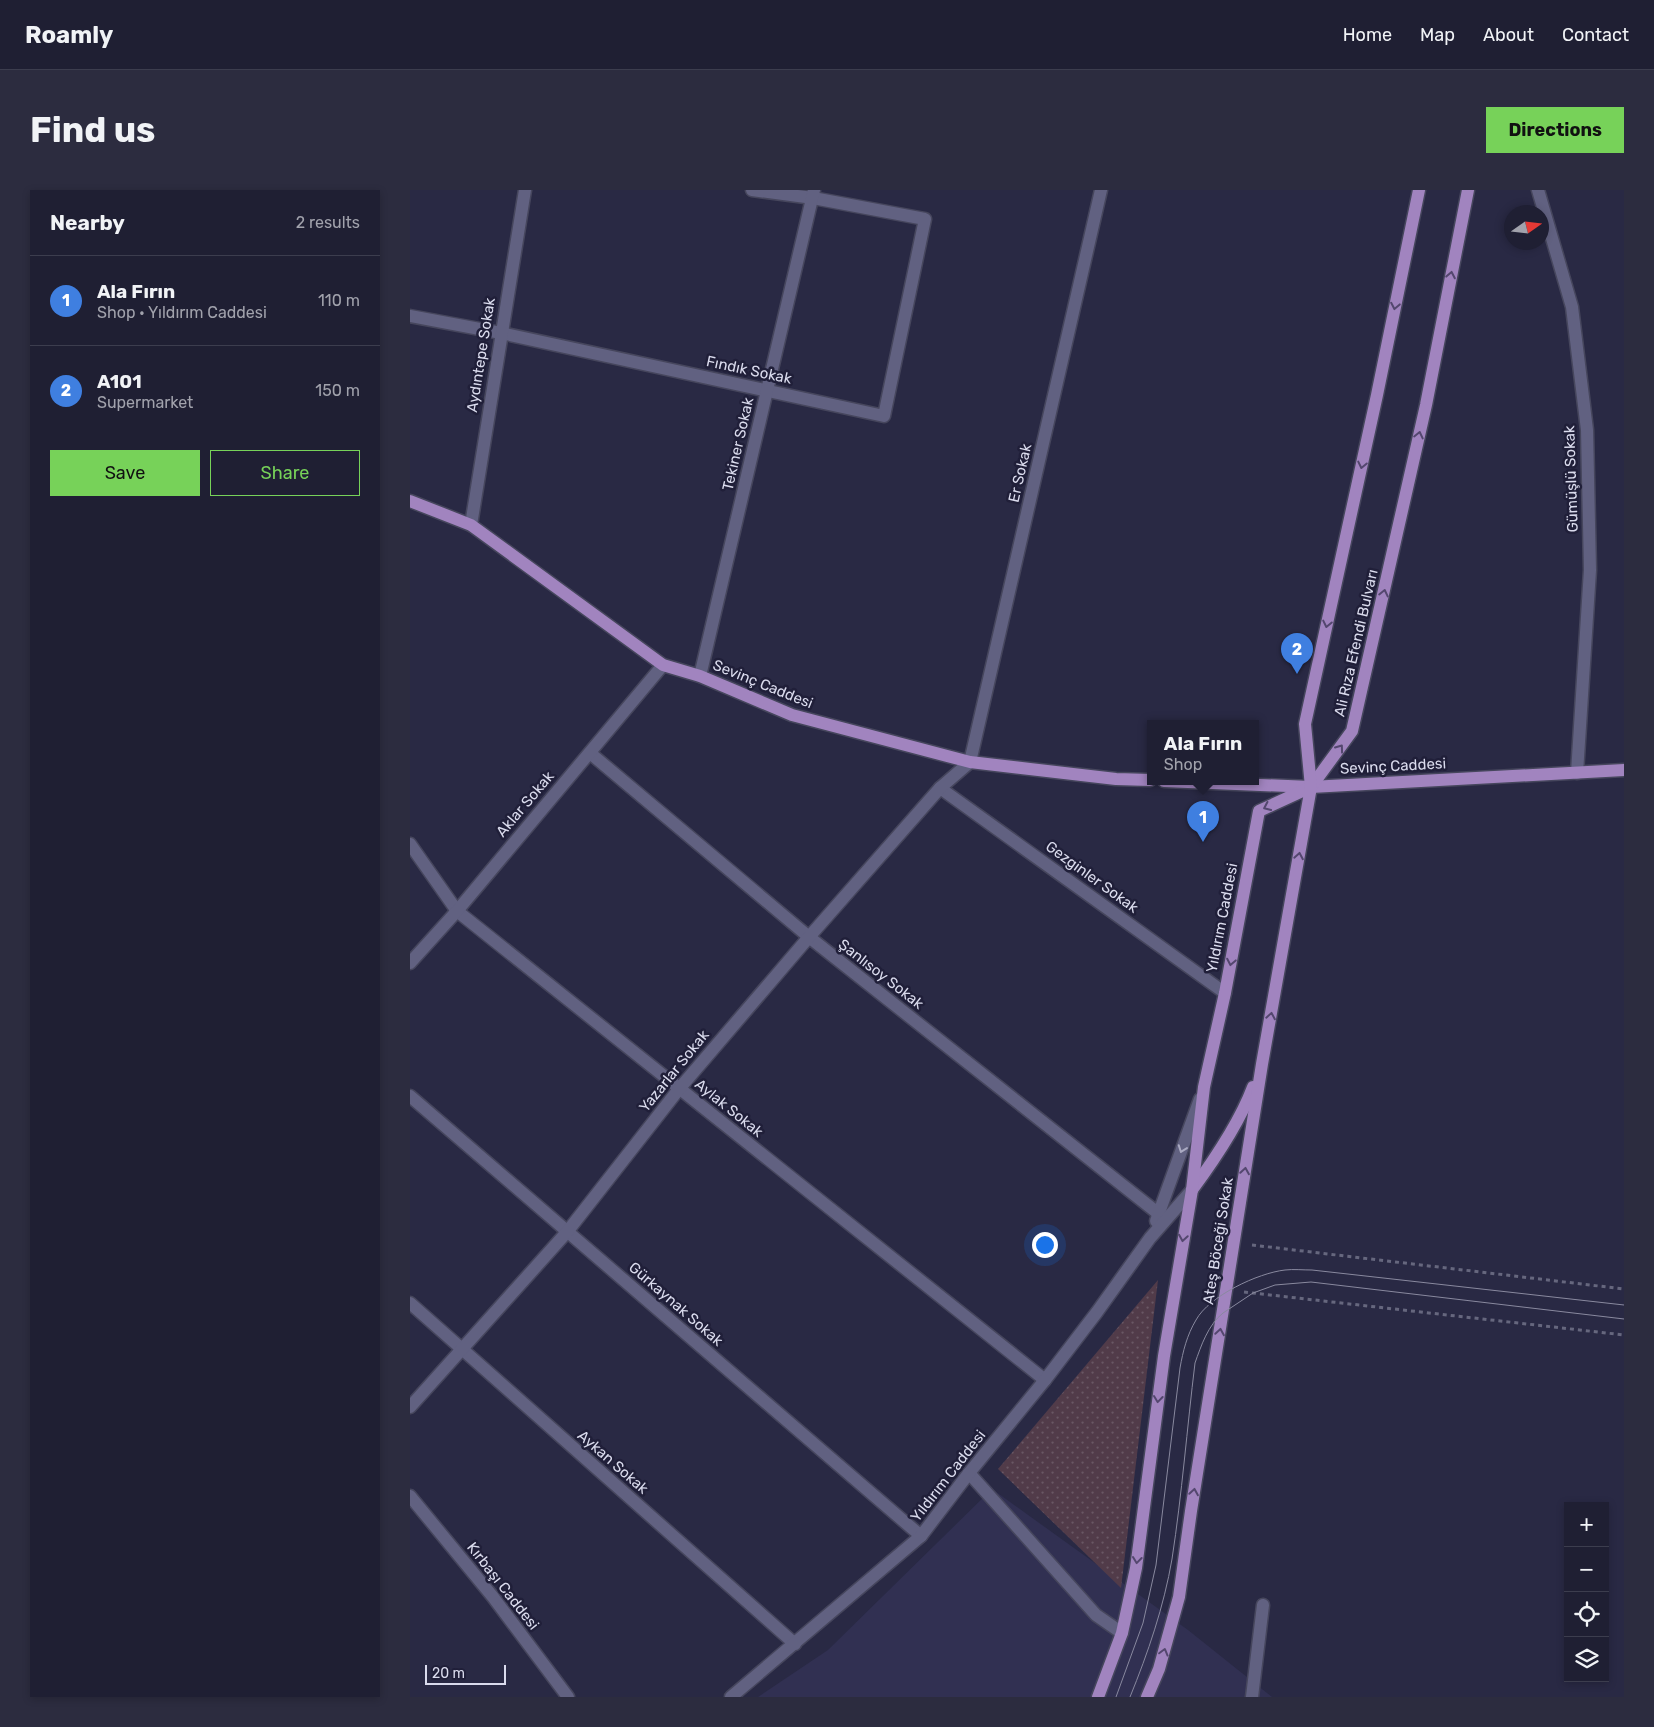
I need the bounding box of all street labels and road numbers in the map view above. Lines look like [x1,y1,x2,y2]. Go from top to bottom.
street label: Aydıntepe Sokak [463,296,499,414]
street label: Fındık Sokak [705,352,794,388]
street label: Tekiner Sokak [719,395,758,492]
street label: Gümüşlü Sokak [1560,425,1582,533]
street label: Er Sokak [1005,442,1036,504]
street label: Ali Rıza Efendi Bulvarı [1330,568,1382,718]
street label: Sevinç Caddesi [710,656,816,712]
street label: Sevinç Caddesi [1339,754,1447,778]
street label: Aklar Sokak [492,767,558,841]
street label: Gezginler Sokak [1042,837,1142,917]
street label: Yıldırım Caddesi [1203,862,1241,974]
street label: Şanlısoy Sokak [835,935,927,1013]
street label: Yazarlar Sokak [635,1026,713,1116]
street label: Aylak Sokak [691,1075,767,1141]
street label: Ateş Böceği Sokak [1199,1176,1237,1306]
street label: Gürkaynak Sokak [625,1258,727,1350]
street label: Aykan Sokak [574,1426,652,1498]
street label: Yıldırım Caddesi [907,1427,989,1525]
street label: Kırbaşı Caddesi [463,1539,543,1633]

